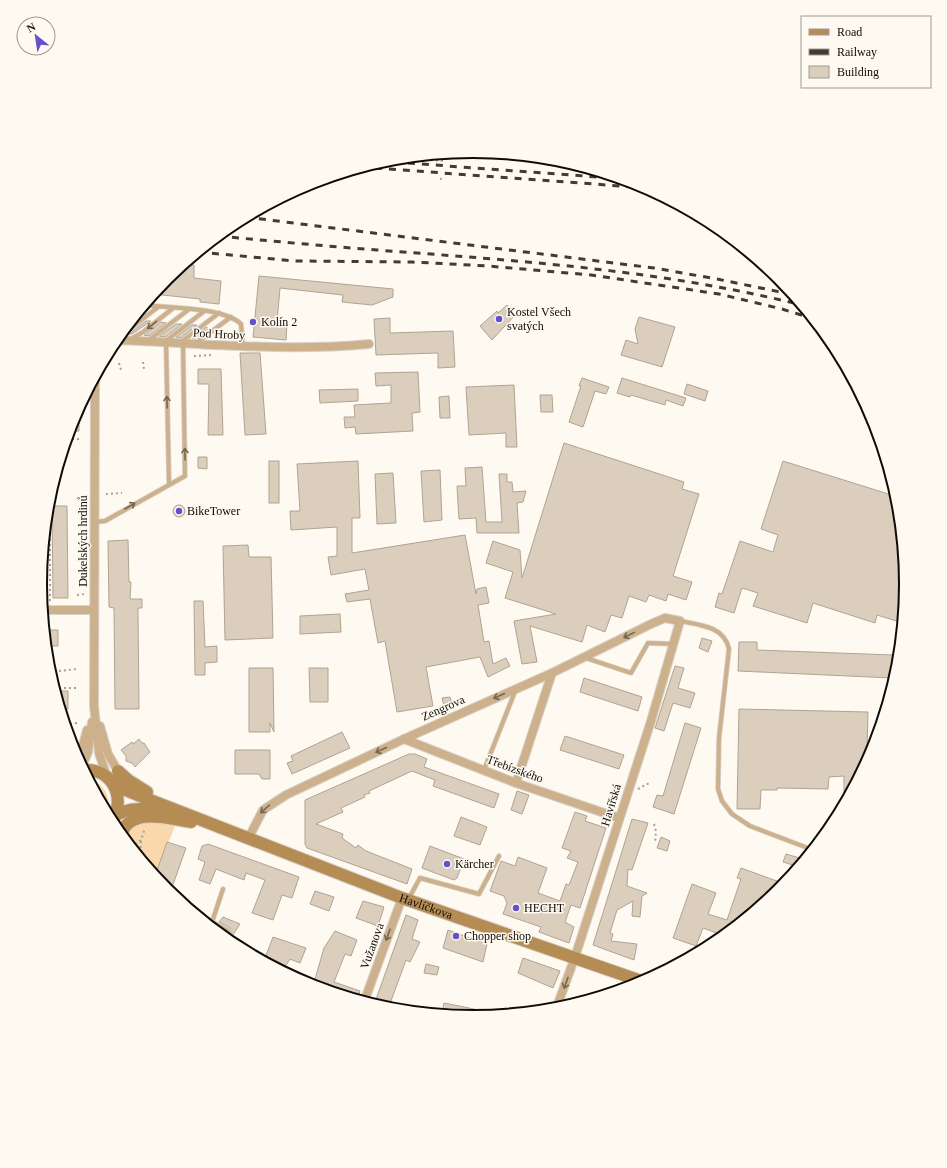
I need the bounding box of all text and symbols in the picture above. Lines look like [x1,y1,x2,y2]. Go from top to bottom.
north arrow [16,16,56,56]
legend [801,16,931,88]
text: N [25,20,37,35]
text: Road [837,25,862,39]
text: Railway [837,45,877,59]
text: Building [837,65,879,79]
place label: Kostel Všech svatých [507,305,571,333]
marker: Kostel Všech svatých [494,314,504,324]
place label: Kolín 2 [261,315,297,329]
marker: Kolín 2 [248,317,258,327]
one-way arrow [146,321,157,330]
street label: Pod Hroby [192,326,246,342]
one-way arrow [163,396,171,409]
one-way arrow [181,448,188,461]
street label: Dukelských hrdinů [76,495,90,587]
one-way arrow [123,502,135,510]
place label: BikeTower [187,504,240,518]
marker: BikeTower [174,506,184,516]
one-way arrow [624,632,636,639]
street label: Zengrova [419,692,467,724]
one-way arrow [494,693,506,701]
one-way arrow [375,747,387,754]
street label: Třebízského [485,752,545,786]
street label: Havířská [598,782,624,828]
one-way arrow [260,805,271,814]
place label: Kärcher [455,857,494,871]
marker: Kärcher [442,859,452,869]
street label: Havlíčkova [398,891,455,922]
place label: HECHT [524,901,565,915]
marker: HECHT [511,903,521,913]
street label: Vužanova [357,920,387,971]
one-way arrow [384,929,392,941]
place label: Chopper shop [464,929,531,943]
marker: Chopper shop [451,931,461,941]
one-way arrow [561,977,569,989]

